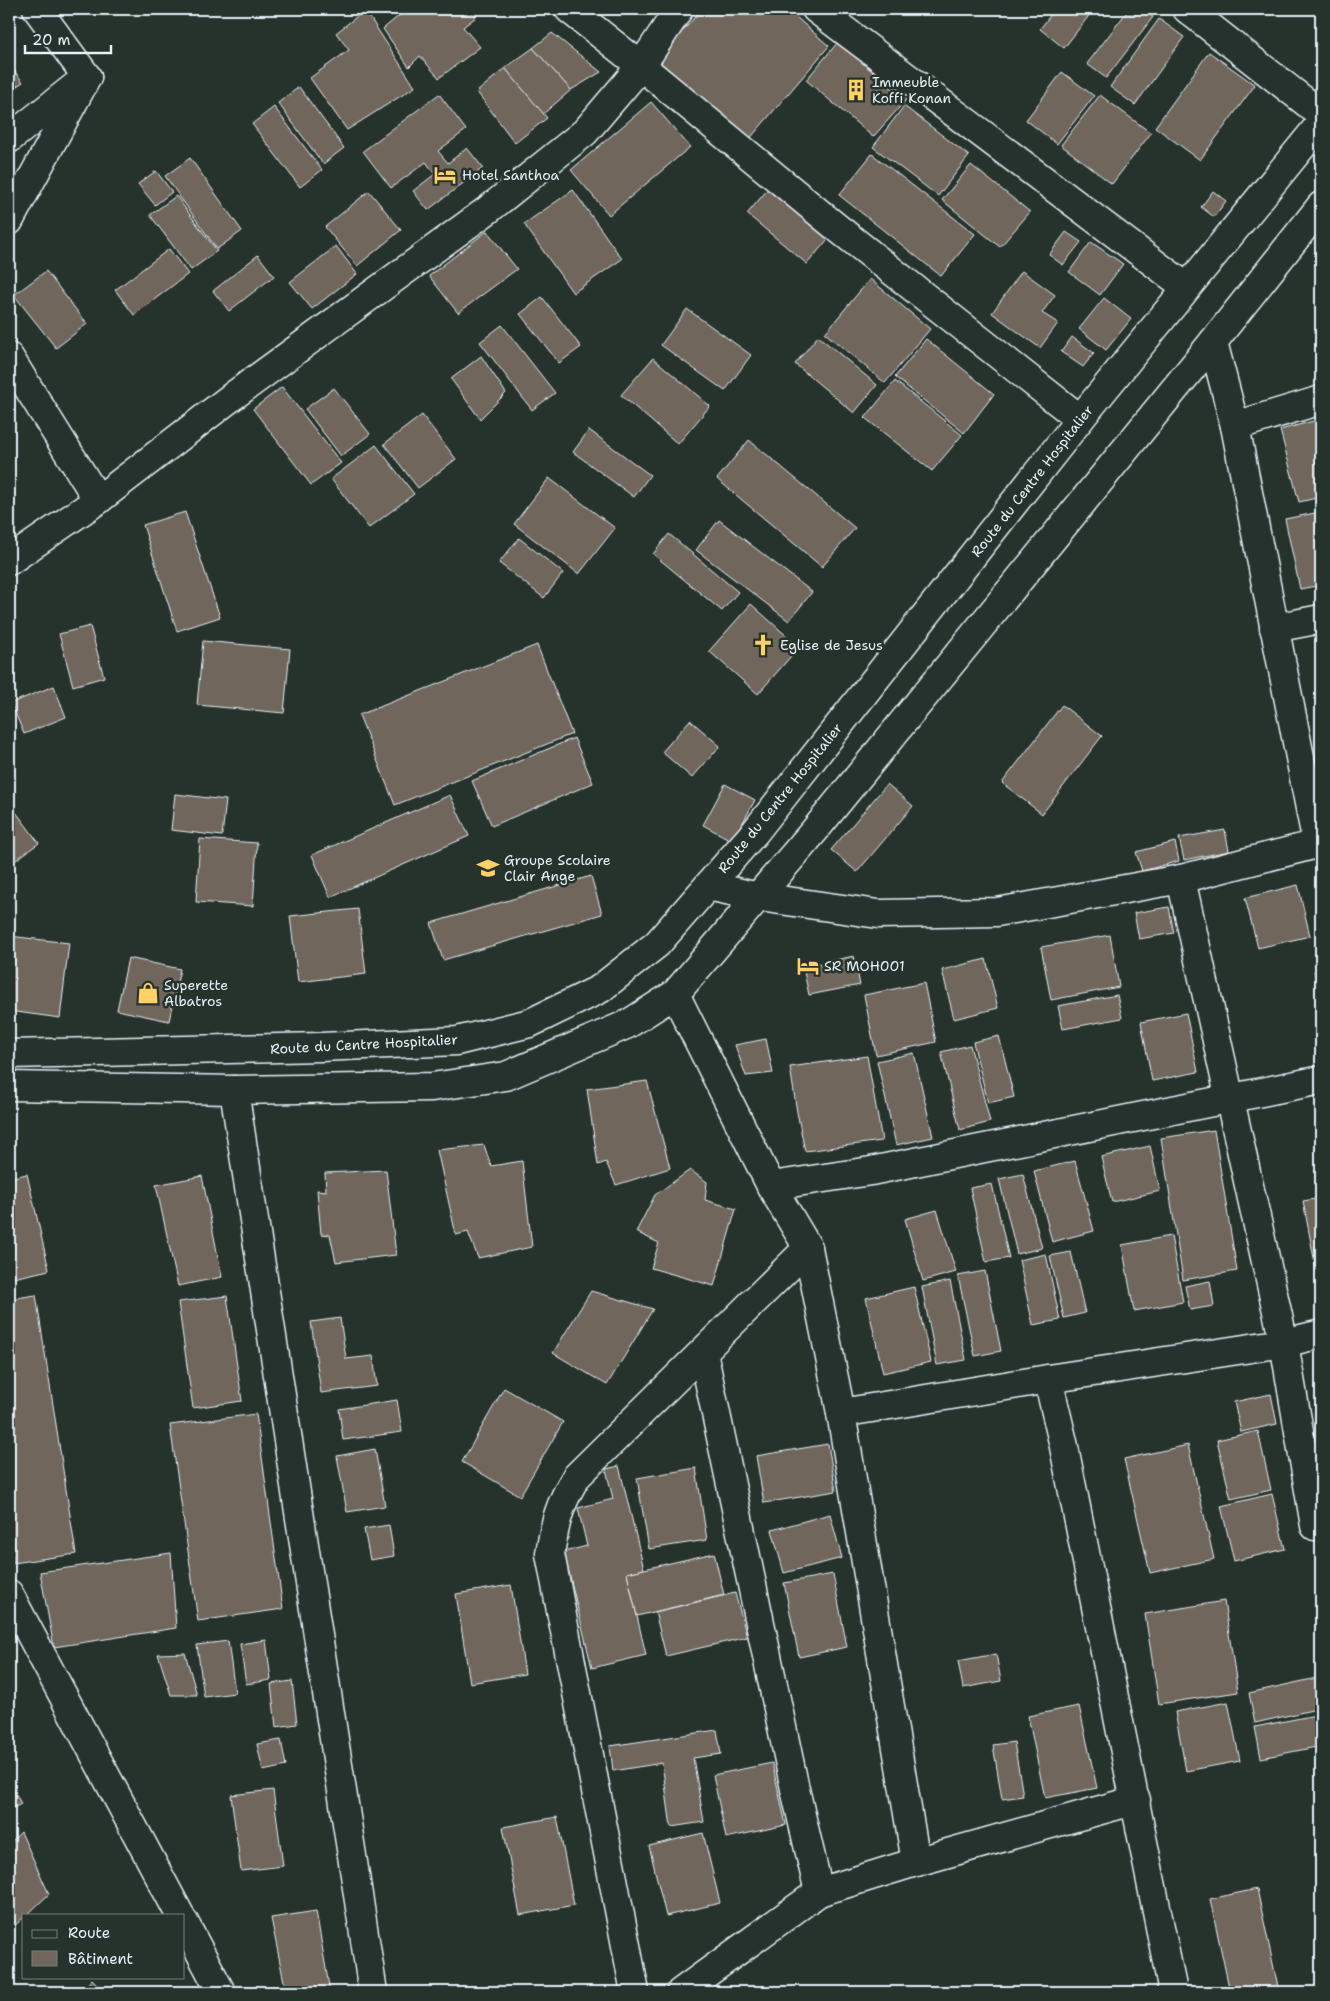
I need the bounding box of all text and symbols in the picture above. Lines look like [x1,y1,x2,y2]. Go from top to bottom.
scale bar [25,22,111,54]
text: 20 m [32,30,71,50]
place label: Immeuble Koffi Konan [872,73,951,107]
building icon: Immeuble Koffi Konan [843,77,869,103]
hotel icon: Hotel Santhoa [432,162,458,188]
place label: Hotel Santhoa [462,166,560,184]
street label: Route du Centre Hospitalier [967,401,1097,561]
church icon: Eglise de Jesus [750,632,776,658]
place label: Eglise de Jesus [780,636,883,654]
street label: Route du Centre Hospitalier [714,719,846,877]
place label: Groupe Scolaire Clair Ange [504,851,611,885]
school or university icon: Groupe Scolaire Clair Ange [475,855,501,881]
hotel icon: SR MOH001 [795,953,821,979]
place label: SR MOH001 [824,957,905,975]
place label: Superette Albatros [164,976,228,1010]
shop icon: Superette Albatros [135,980,161,1006]
street label: Route du Centre Hospitalier [270,1030,459,1058]
legend [22,1914,185,1978]
text: Route [68,1923,110,1943]
text: Bâtiment [68,1949,133,1969]

